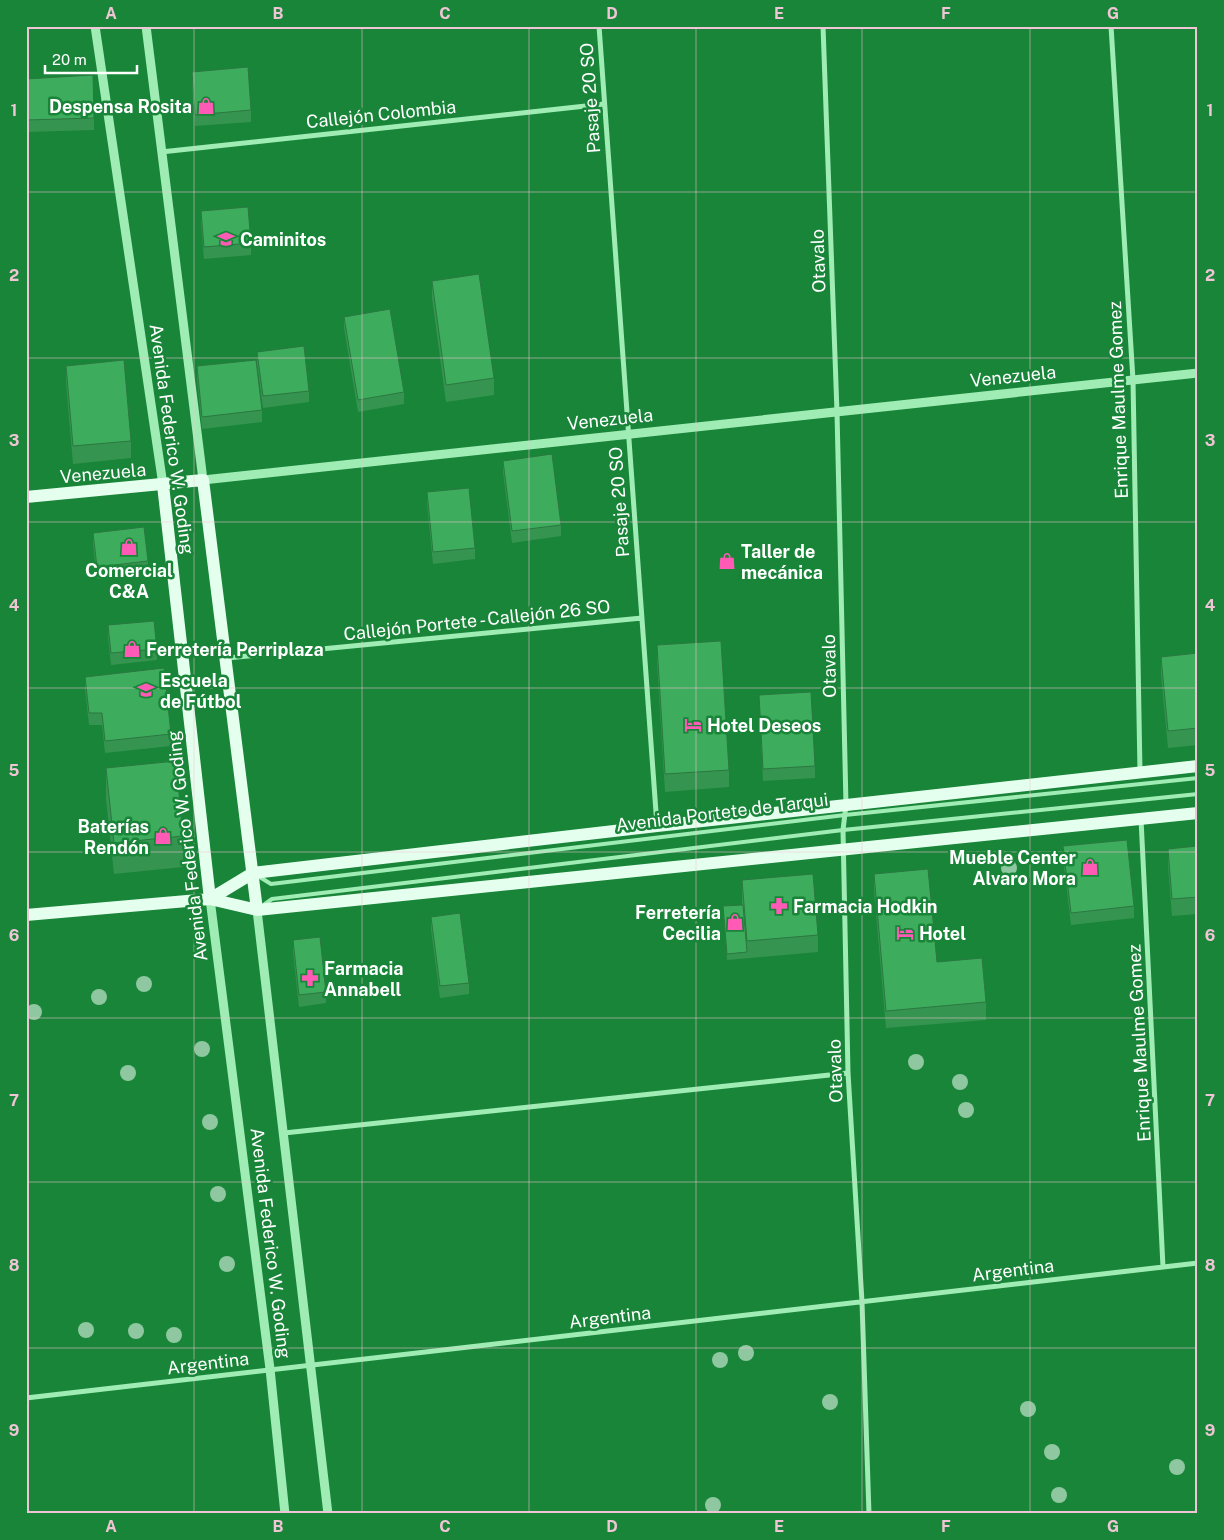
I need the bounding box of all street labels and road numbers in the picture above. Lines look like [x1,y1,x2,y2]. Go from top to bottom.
street label: Pasaje 20 SO [576,42,604,154]
street label: Callejón Colombia [305,96,457,132]
street label: Otavalo [806,229,830,293]
street label: Enrique Maulme Gomez [1104,301,1132,499]
street label: Avenida Federico W. Goding [145,322,199,556]
street label: Venezuela [969,361,1057,391]
street label: Venezuela [566,404,654,434]
street label: Pasaje 20 SO [605,446,633,558]
street label: Venezuela [59,459,147,487]
street label: Callejón Portete - Callejón 26 SO [343,596,611,644]
street label: Otavalo [818,634,840,698]
street label: Avenida Federico W. Goding [162,729,212,963]
street label: Avenida Portete de Tarqui [615,789,829,835]
street label: Enrique Maulme Gomez [1123,944,1155,1142]
street label: Otavalo [823,1039,847,1103]
street label: Avenida Federico W. Goding [246,1126,296,1360]
street label: Argentina [971,1255,1055,1285]
street label: Argentina [568,1302,652,1332]
street label: Argentina [166,1348,250,1378]

